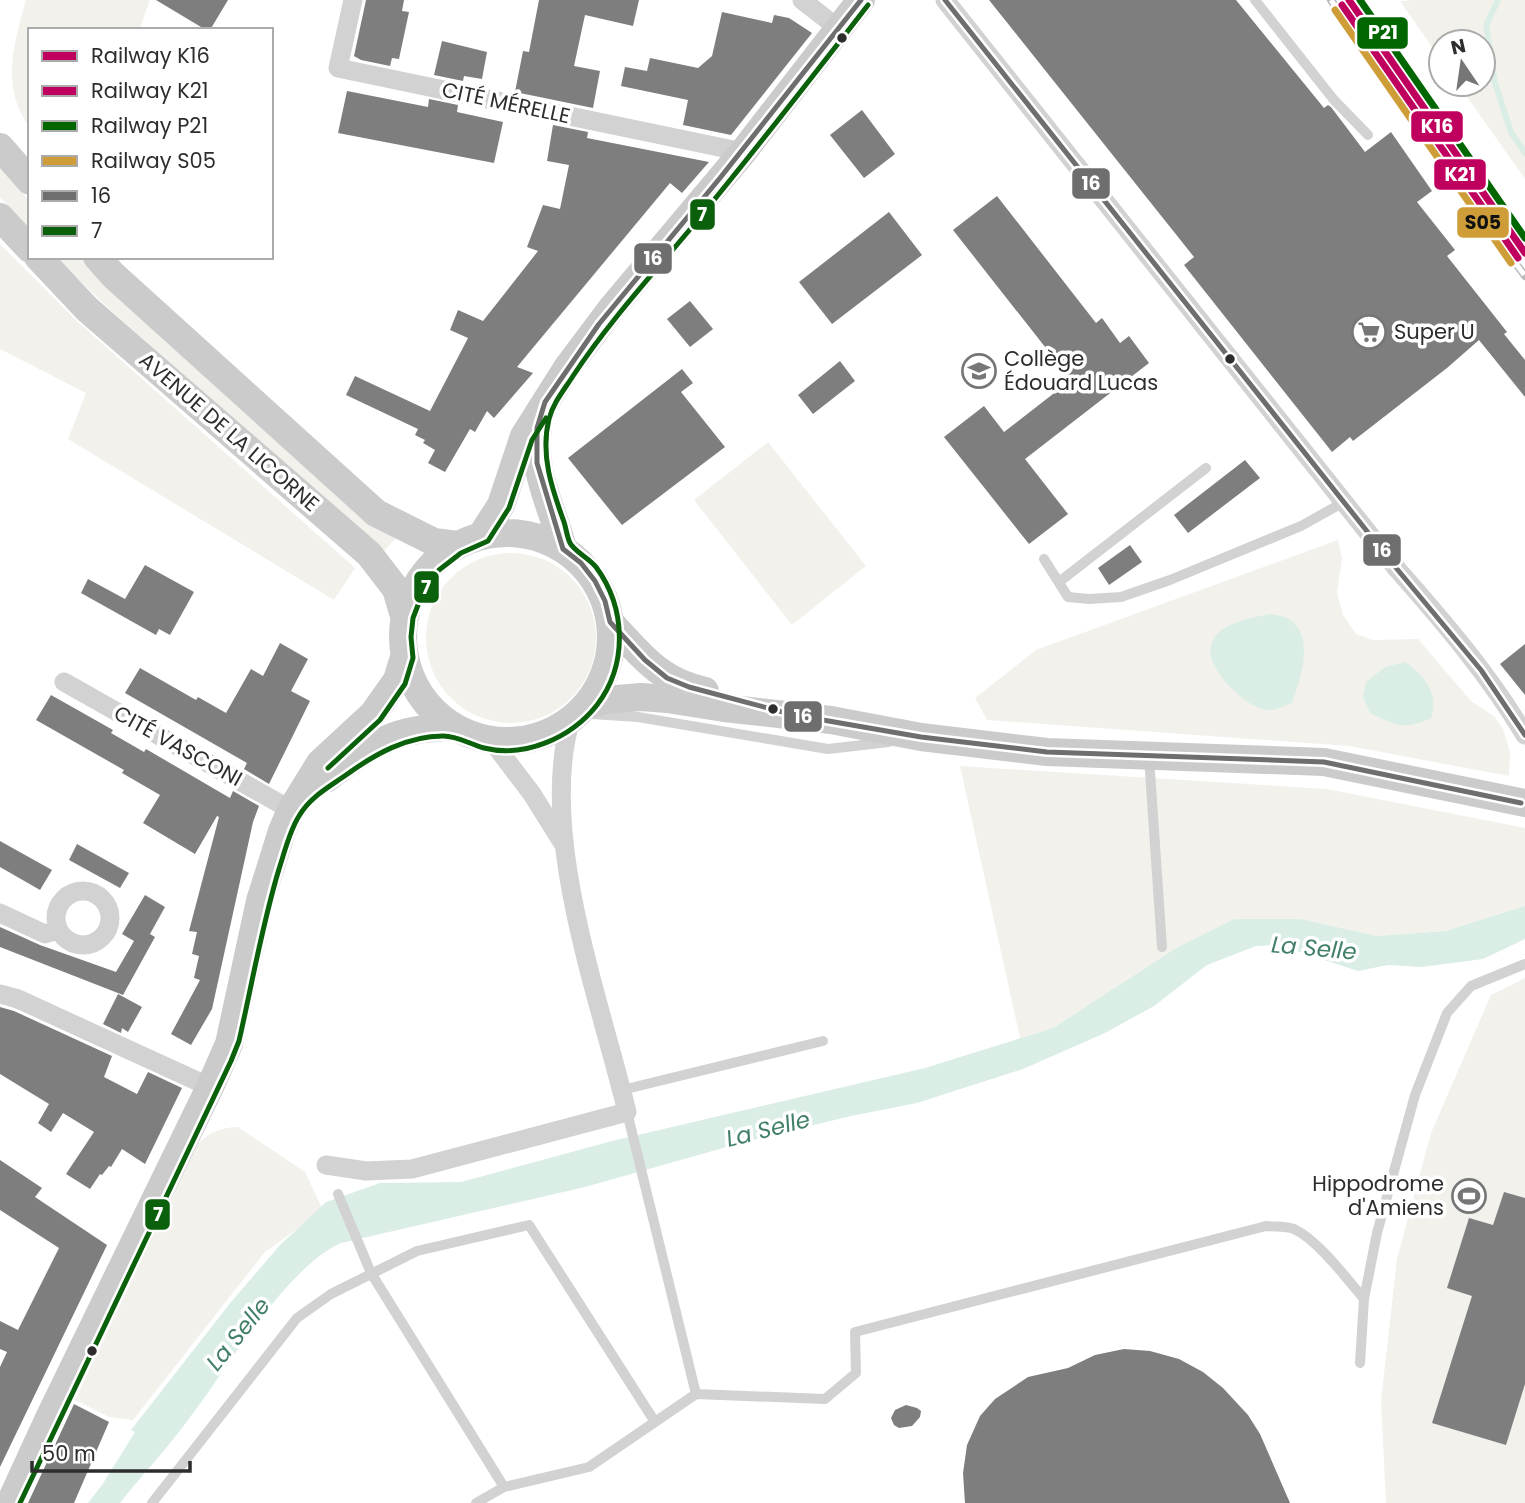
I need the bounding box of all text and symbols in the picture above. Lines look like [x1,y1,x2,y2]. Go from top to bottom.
line badge: P21 [1356,16,1409,50]
text: P21 [1368,19,1398,46]
legend [28,28,273,259]
north arrow [1427,28,1497,98]
unlabelled marker [835,31,849,45]
text: N [1448,32,1468,62]
text: Railway K16 [91,41,210,70]
street label: CITÉ MÉRELLE [439,75,573,130]
text: Railway K21 [91,76,209,105]
line badge: K16 [1410,110,1464,143]
text: Railway P21 [91,111,208,140]
text: K16 [1421,113,1453,140]
text: Railway S05 [91,146,216,175]
line badge: K21 [1433,158,1487,191]
text: K21 [1444,161,1476,188]
line badge: 16 [1071,167,1111,200]
text: 16 [1081,170,1101,197]
text: 16 [91,181,111,210]
line badge: 7 [689,198,716,231]
text: 7 [697,201,707,228]
line badge: S05 [1456,206,1510,239]
text: S05 [1465,209,1501,236]
text: 7 [91,216,102,245]
line badge: 16 [633,242,673,275]
text: 16 [643,245,663,272]
supermarket icon: Super U [1350,313,1388,351]
place label: Super U [1394,317,1475,346]
place label: Collège Édouard Lucas [1004,344,1158,397]
street label: AVENUE DE LA LICORNE [133,345,326,518]
school or university icon: Collège Édouard Lucas [960,352,998,390]
unlabelled marker [1223,352,1237,366]
line badge: 16 [1362,533,1402,567]
text: 16 [1372,537,1392,564]
line badge: 7 [413,570,440,604]
text: 7 [421,574,431,601]
street label: CITÉ VASCONI [109,698,248,793]
line badge: 16 [783,700,823,733]
unlabelled marker [766,702,780,716]
text: 16 [793,703,813,730]
water label: La Selle [1270,928,1358,968]
water label: La Selle [723,1103,813,1155]
place label: Hippodrome d'Amiens [1312,1169,1444,1222]
sports icon: Hippodrome d'Amiens [1450,1177,1488,1215]
line badge: 7 [144,1198,171,1231]
text: 7 [153,1201,163,1228]
water label: La Selle [199,1291,277,1377]
unlabelled marker [85,1344,99,1358]
scale bar [32,1430,189,1474]
text: 50 m [42,1439,96,1468]

